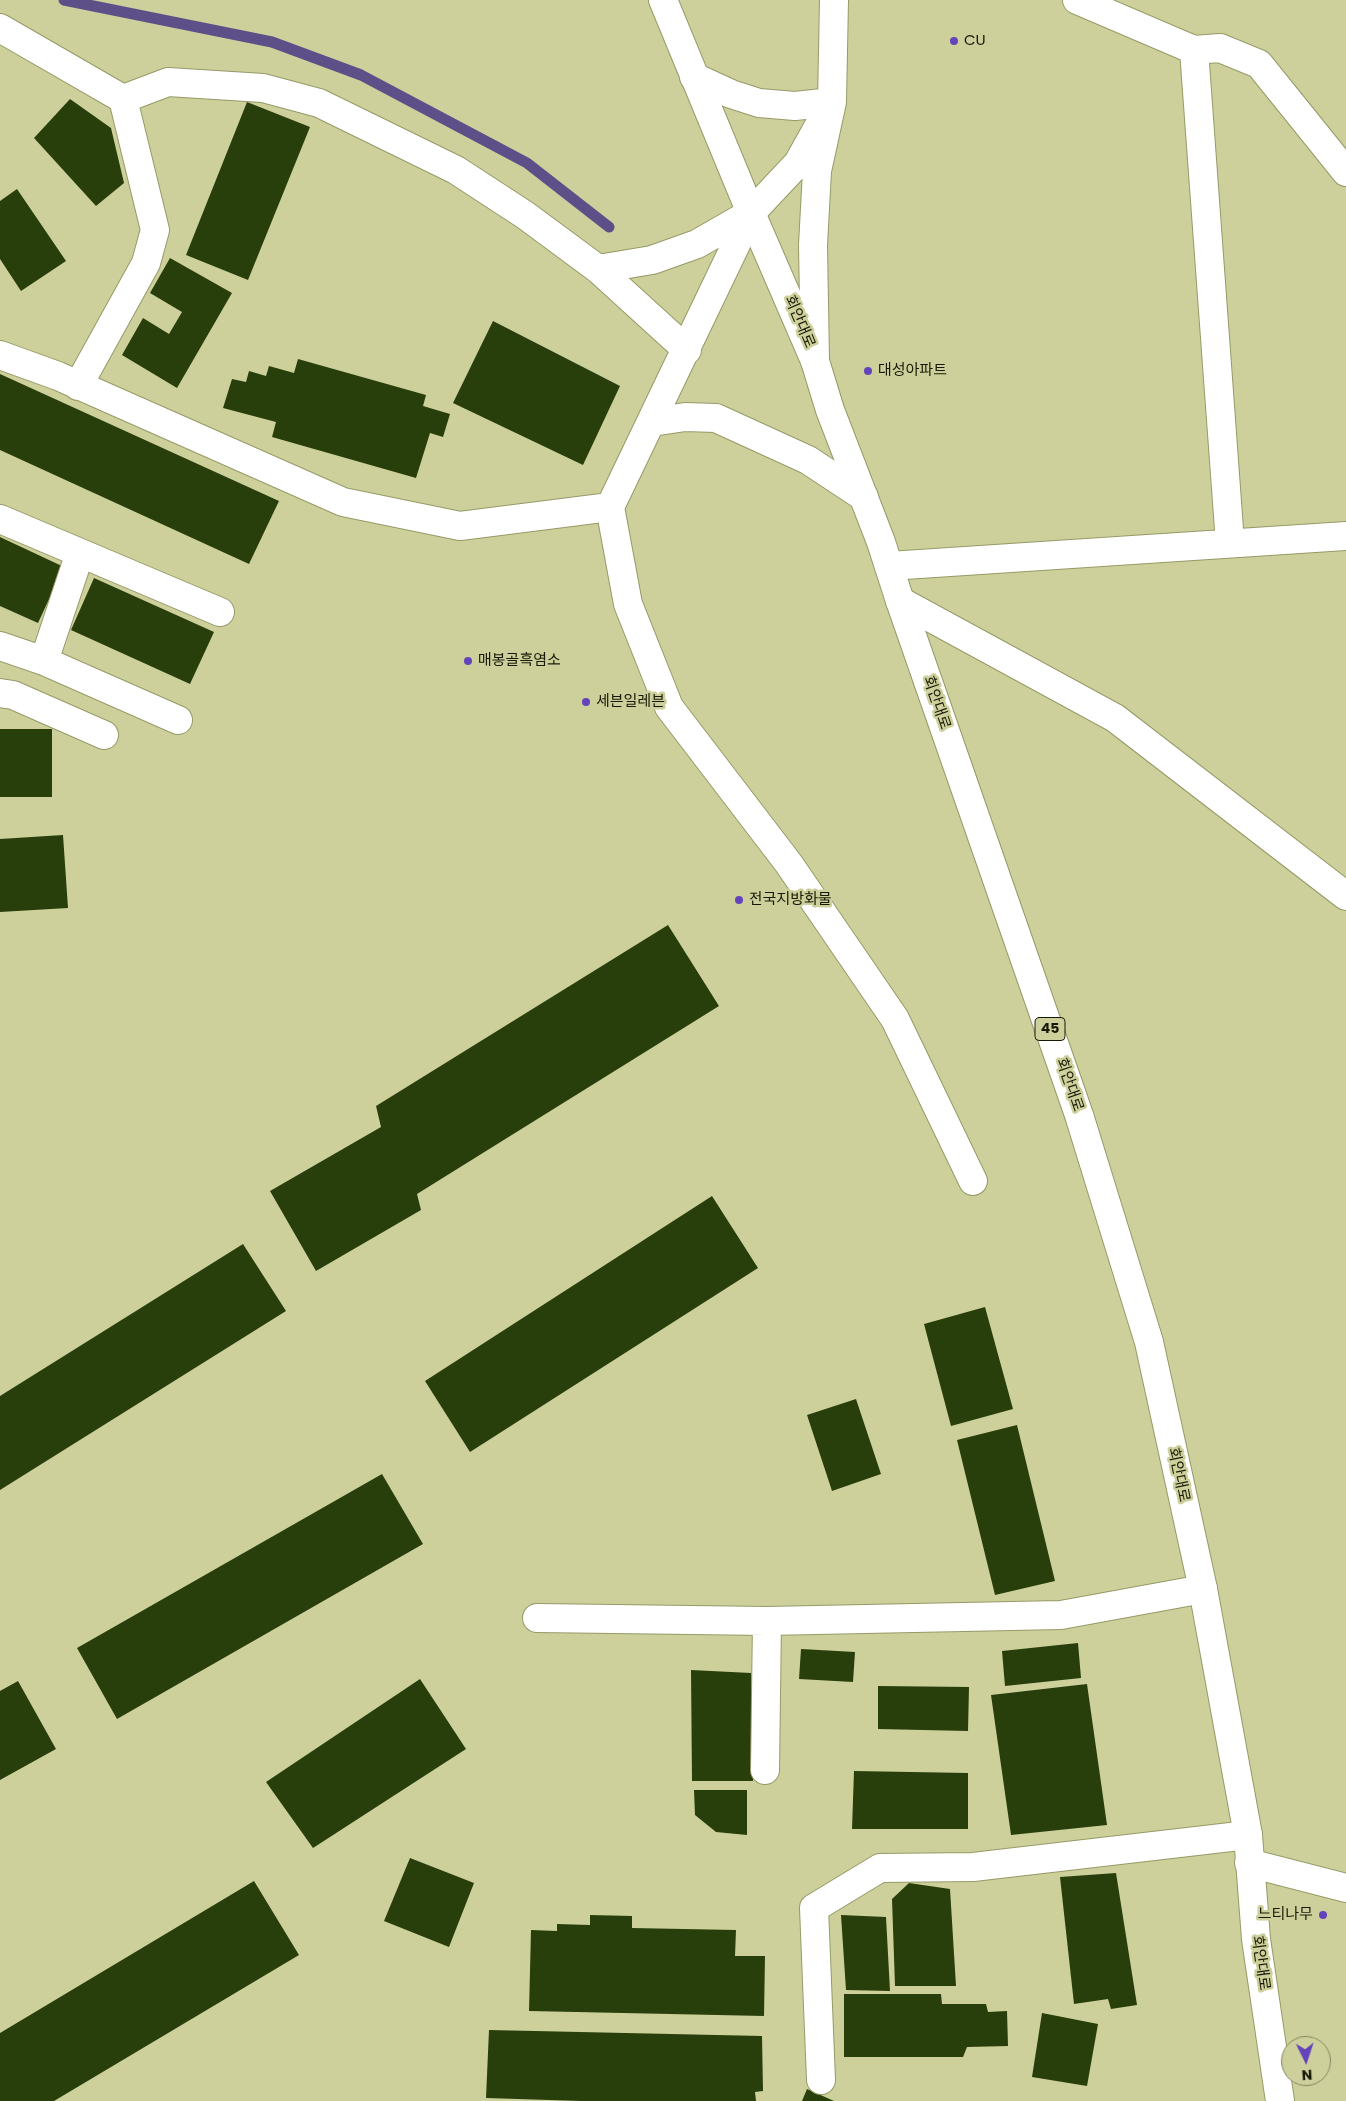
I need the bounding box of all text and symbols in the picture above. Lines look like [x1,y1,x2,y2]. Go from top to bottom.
place label: CU [964,32,986,50]
marker: CU [948,35,960,47]
street label: 회안대로 [780,293,818,351]
place label: 대성아파트 [878,362,947,380]
marker: 대성아파트 [862,365,874,377]
place label: 매봉골흑염소 [478,652,561,670]
marker: 매봉골흑염소 [462,655,474,667]
street label: 회안대로 [919,674,953,732]
place label: 세븐일레븐 [596,693,665,711]
marker: 세븐일레븐 [580,696,592,708]
place label: 전국지방화물 [749,891,832,909]
marker: 전국지방화물 [733,894,745,906]
road number: 45 [1035,1018,1065,1040]
street label: 회안대로 [1052,1056,1086,1114]
street label: 회안대로 [1163,1446,1193,1504]
place label: 느티나무 [1258,1906,1313,1924]
marker: 느티나무 [1317,1909,1329,1921]
street label: 회안대로 [1247,1934,1273,1992]
north arrow [1281,2036,1331,2086]
text: N [1301,2065,1313,2085]

